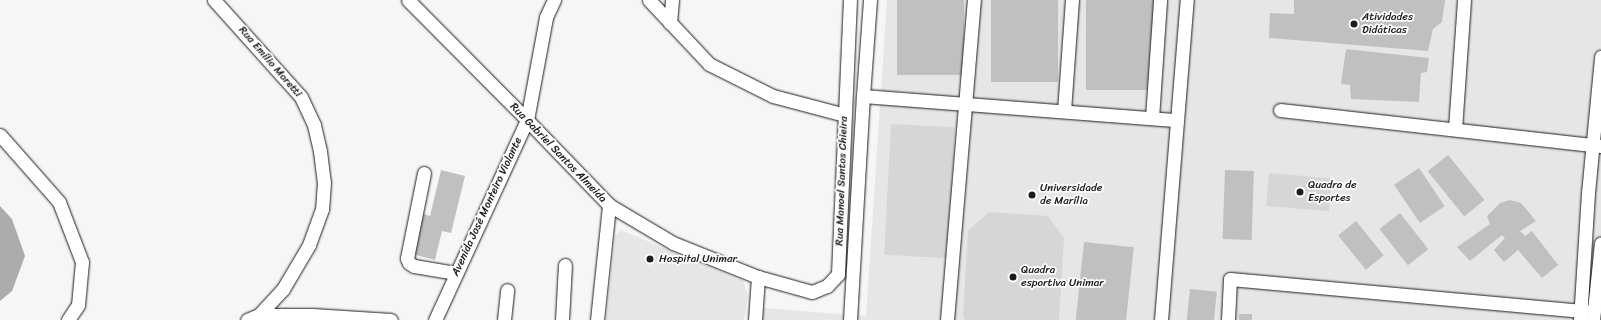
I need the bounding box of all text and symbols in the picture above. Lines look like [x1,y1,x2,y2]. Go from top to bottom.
place label: Atividades Didáticas [1362,11,1413,37]
marker: Atividades Didáticas [1349,19,1359,29]
street label: Rua Emílio Moretti [235,24,305,100]
street label: Rua Gabriel Santos Almeida [507,101,609,205]
street label: Rua Manoel Santos Chieira [833,116,851,246]
street label: Avenida José Monteiro Violante [449,135,525,279]
place label: Quadra de Esportes [1308,179,1357,205]
place label: Universidade de Marília [1040,182,1102,208]
marker: Quadra de Esportes [1295,187,1305,197]
marker: Universidade de Marília [1027,190,1037,200]
place label: Hospital Unimar [659,252,737,266]
marker: Hospital Unimar [644,253,656,265]
place label: Quadra esportiva Unimar [1021,264,1104,290]
marker: Quadra esportiva Unimar [1008,272,1018,282]

